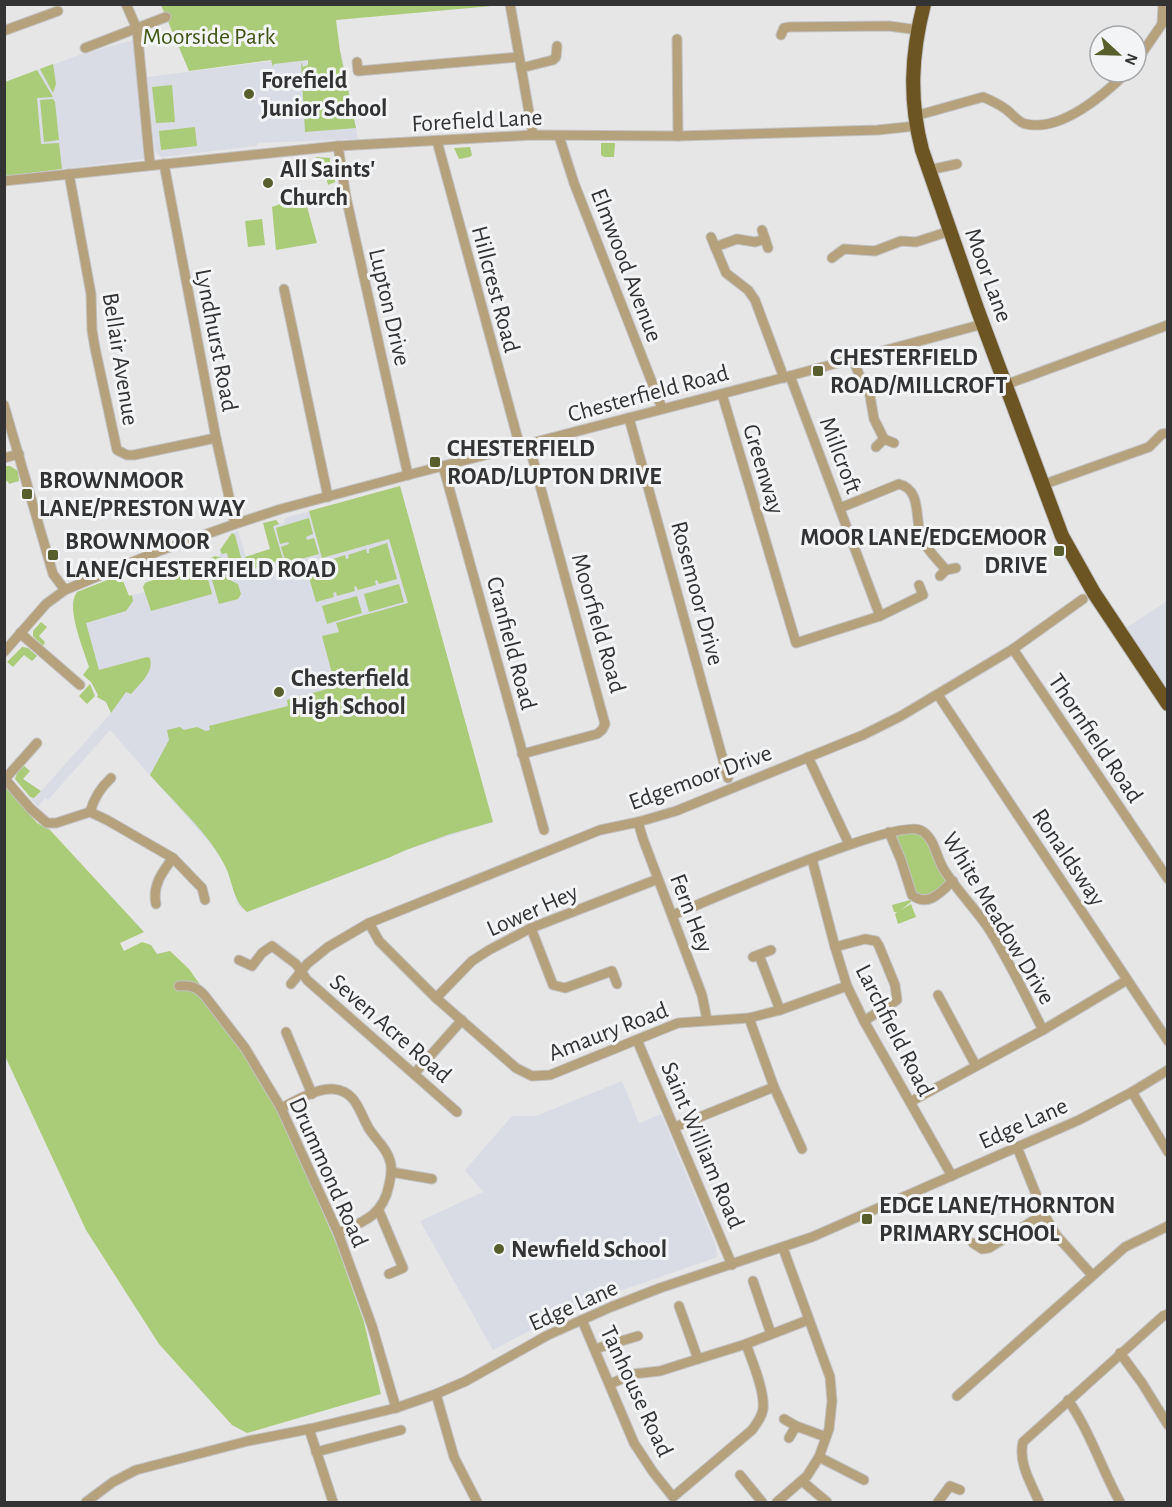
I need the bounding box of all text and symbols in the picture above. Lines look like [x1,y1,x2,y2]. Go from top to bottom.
north arrow [1088,24,1148,84]
park label: Moorside Park [142,25,276,49]
text: N [1121,51,1140,67]
place label: Forefield Junior School [261,69,387,121]
marker: Forefield Junior School [242,87,256,101]
street label: Forefield Lane [411,106,543,136]
place label: All Saints' Church [280,158,375,210]
marker: All Saints' Church [261,176,275,190]
street label: Elmwood Avenue [586,185,666,345]
street label: Hillcrest Road [467,223,523,355]
street label: Moor Lane [960,225,1016,325]
street label: Lupton Drive [364,246,414,368]
street label: Lyndhurst Road [190,267,242,414]
street label: Bellair Avenue [98,291,142,427]
place label: CHESTERFIELD ROAD/MILLCROFT [830,346,1007,398]
street label: Chesterfield Road [565,361,731,427]
marker: CHESTERFIELD ROAD/MILLCROFT [811,364,825,378]
street label: Millcroft [815,414,866,497]
street label: Greenway [738,422,788,517]
place label: CHESTERFIELD ROAD/LUPTON DRIVE [447,437,662,489]
marker: CHESTERFIELD ROAD/LUPTON DRIVE [428,455,442,469]
place label: BROWNMOOR LANE/PRESTON WAY [39,469,246,521]
marker: BROWNMOOR LANE/PRESTON WAY [20,487,34,501]
street label: Rosemoor Drive [666,519,728,668]
place label: MOOR LANE/EDGEMOOR DRIVE [800,526,1047,578]
place label: BROWNMOOR LANE/CHESTERFIELD ROAD [65,530,336,582]
marker: MOOR LANE/EDGEMOOR DRIVE [1052,544,1066,558]
marker: BROWNMOOR LANE/CHESTERFIELD ROAD [46,548,60,562]
street label: Moorfield Road [567,551,629,696]
street label: Cranfield Road [482,574,540,713]
place label: Chesterfield High School [291,667,409,719]
street label: Thornfield Road [1043,670,1147,807]
marker: Chesterfield High School [272,685,286,699]
street label: Edgemoor Drive [626,741,775,815]
street label: Ronaldsway [1027,805,1109,911]
street label: White Meadow Drive [937,828,1059,1009]
street label: Fern Hey [665,871,717,956]
street label: Lower Hey [483,880,582,942]
street label: Larchfield Road [851,961,938,1100]
street label: Seven Acre Road [325,970,456,1088]
street label: Amaury Road [545,998,671,1066]
street label: Saint William Road [656,1059,748,1232]
street label: Drummond Road [284,1094,372,1251]
street label: Edge Lane [975,1094,1071,1154]
place label: EDGE LANE/THORNTON PRIMARY SCHOOL [879,1194,1116,1246]
marker: EDGE LANE/THORNTON PRIMARY SCHOOL [860,1212,874,1226]
place label: Newfield School [511,1238,667,1262]
marker: Newfield School [492,1242,506,1256]
street label: Edge Lane [525,1276,621,1336]
street label: Tanhouse Road [595,1322,677,1461]

